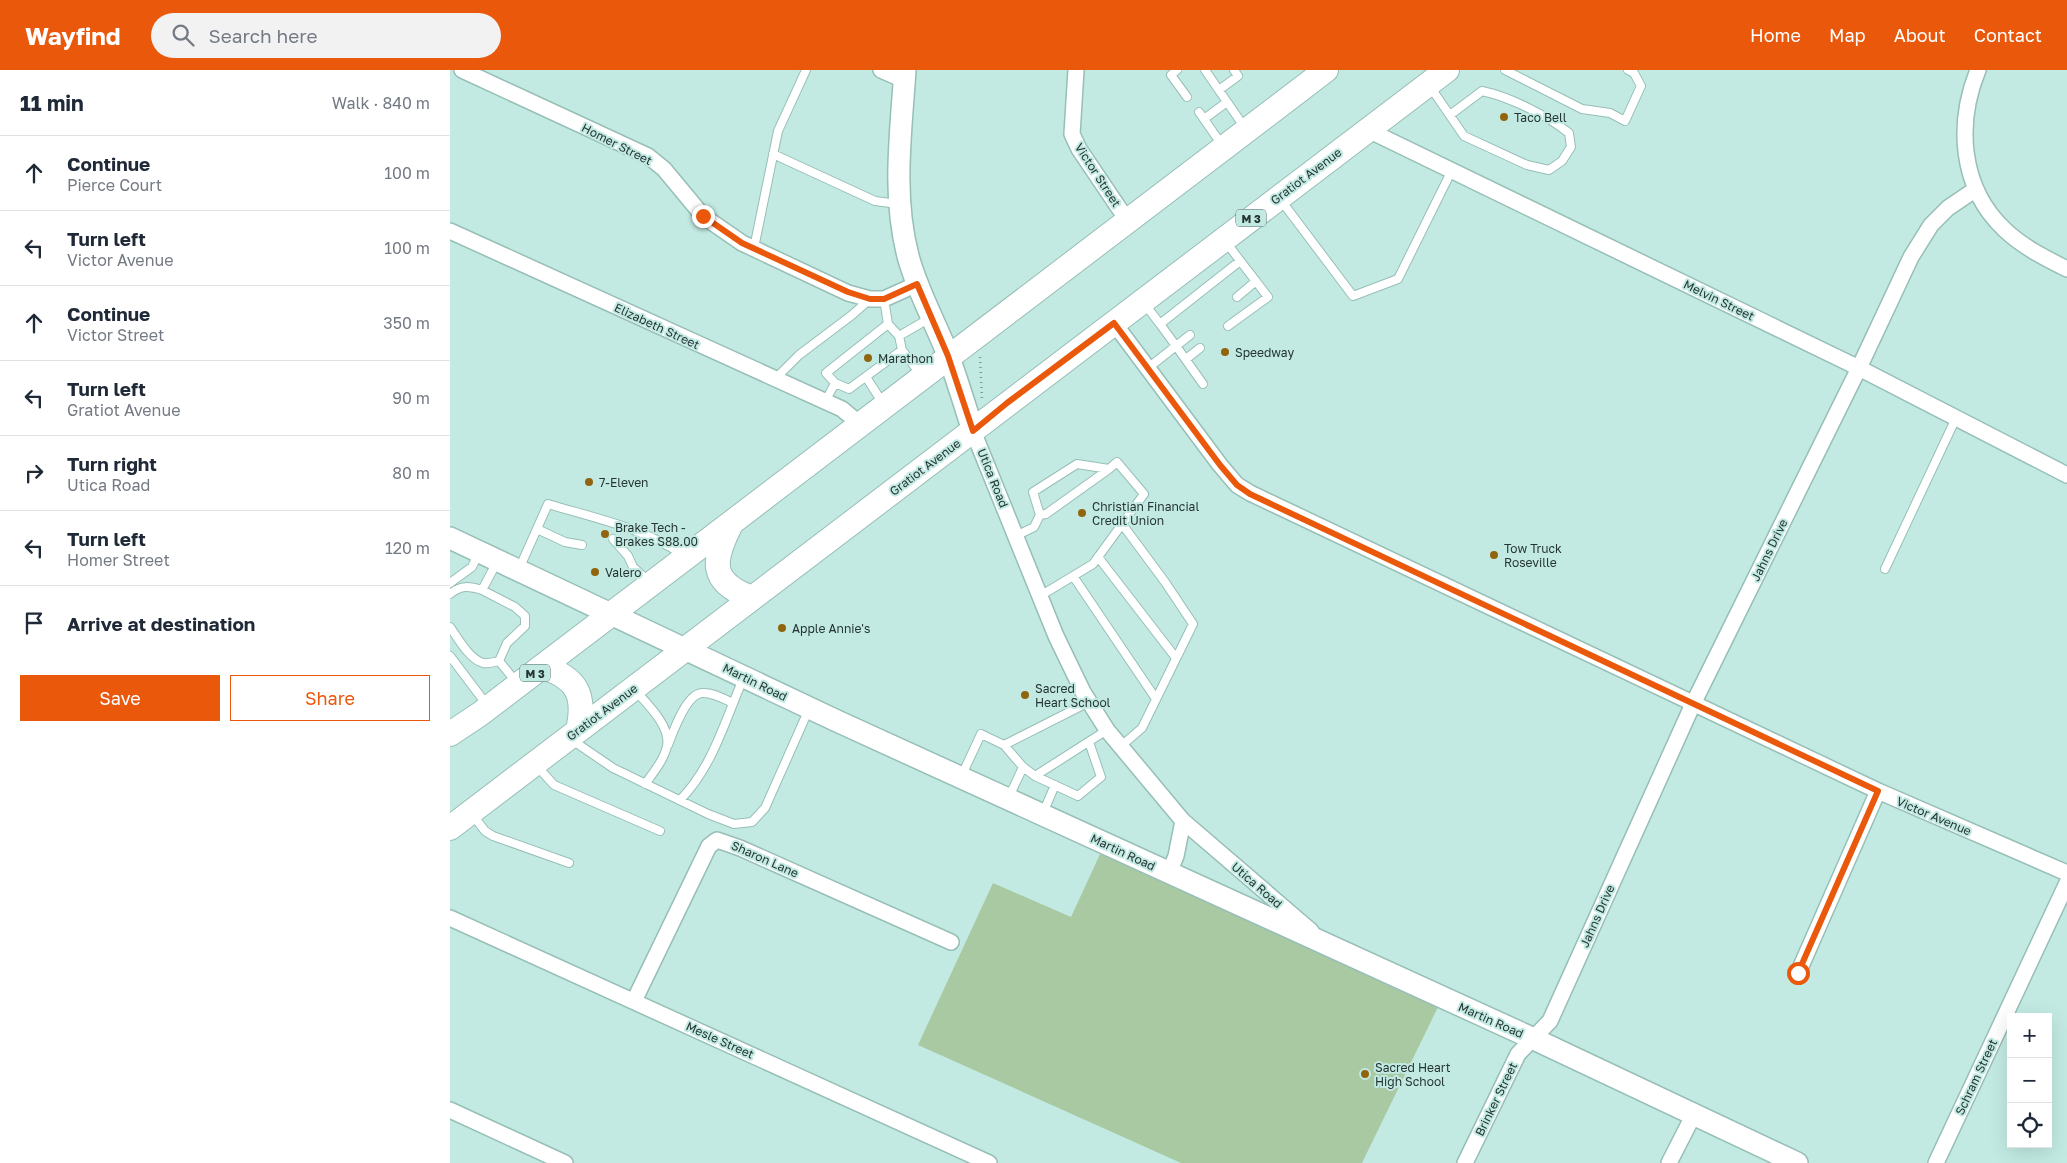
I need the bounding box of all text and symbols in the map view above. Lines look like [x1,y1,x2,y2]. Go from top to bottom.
search box [151,13,501,58]
text: Wayfind [25,21,121,50]
icon: search [169,21,197,49]
text: Search here [209,24,317,47]
text: Home [1750,24,1801,46]
text: Map [1829,24,1866,46]
text: About [1894,24,1946,46]
text: Contact [1974,24,2042,46]
text: 11 min [20,90,84,116]
text: Walk · 840 m [332,93,430,113]
place label: Taco Bell [1514,110,1567,125]
marker: Taco Bell [1498,111,1510,123]
street label: Homer Street [579,120,655,168]
street label: Victor Street [1072,140,1124,210]
street label: Gratiot Avenue [1268,144,1345,208]
text: Continue [67,152,150,175]
icon: ahead [20,159,48,187]
text: 100 m [384,163,430,183]
text: Pierce Court [67,175,162,195]
route end [692,205,715,228]
road number: M 3 [1236,210,1266,226]
text: Turn left [67,227,146,250]
icon: left [20,234,48,262]
text: 100 m [384,238,430,258]
text: Victor Avenue [67,250,173,270]
street label: Melvin Street [1681,276,1757,324]
street label: Elizabeth Street [612,300,702,352]
text: Continue [67,302,150,325]
icon: ahead [20,309,48,337]
text: 350 m [383,313,430,333]
text: Victor Street [67,325,164,345]
place label: Speedway [1235,345,1294,360]
marker: Speedway [1219,346,1231,358]
place label: Marathon [878,351,933,366]
marker: Marathon [862,352,874,364]
text: Turn left [67,377,146,400]
icon: left [20,384,48,412]
text: 90 m [392,388,430,408]
text: Gratiot Avenue [67,400,180,420]
street label: Gratiot Avenue [887,435,964,499]
street label: Utica Road [974,446,1012,510]
text: Turn right [67,452,157,475]
icon: right [20,459,48,487]
text: 80 m [392,463,430,483]
text: Utica Road [67,475,150,495]
place label: 7-Eleven [599,475,649,490]
marker: 7-Eleven [583,476,595,488]
place label: Christian Financial Credit Union [1092,499,1199,528]
marker: Christian Financial Credit Union [1076,507,1088,519]
street label: Jahns Drive [1748,516,1791,584]
place label: Brake Tech - Brakes S88.00 [615,520,698,549]
text: Turn left [67,527,146,550]
marker: Brake Tech - Brakes S88.00 [599,528,611,540]
icon: left [20,534,48,562]
text: 120 m [385,538,430,558]
place label: Tow Truck Roseville [1504,541,1562,570]
marker: Tow Truck Roseville [1488,549,1500,561]
text: Homer Street [67,550,170,570]
place label: Valero [605,565,642,580]
marker: Valero [589,566,601,578]
icon: arrive [20,609,48,637]
text: Arrive at destination [67,612,255,635]
place label: Apple Annie's [792,621,870,636]
marker: Apple Annie's [776,622,788,634]
street label: Martin Road [720,660,790,704]
road number: M 3 [520,664,550,682]
button: Save [20,675,220,721]
button: Share [230,675,430,721]
street label: Gratiot Avenue [564,680,641,744]
place label: Sacred Heart School [1035,681,1111,710]
marker: Sacred Heart School [1019,689,1031,701]
street label: Victor Avenue [1894,793,1974,839]
street label: Martin Road [1088,830,1158,874]
street label: Sharon Lane [729,837,801,881]
street label: Utica Road [1228,859,1286,911]
street label: Jahns Drive [1576,882,1618,950]
route start [1787,962,1810,985]
street label: Martin Road [1456,999,1526,1041]
map controls [2007,1013,2052,1148]
button: + [2007,1013,2052,1058]
street label: Mesle Street [684,1018,757,1062]
street label: Schram Street [1952,1036,2000,1117]
button: − [2007,1058,2052,1103]
place label: Sacred Heart High School [1375,1060,1451,1089]
street label: Brinker Street [1472,1060,1520,1138]
marker: Sacred Heart High School [1359,1068,1371,1080]
button: locate [2007,1103,2052,1148]

